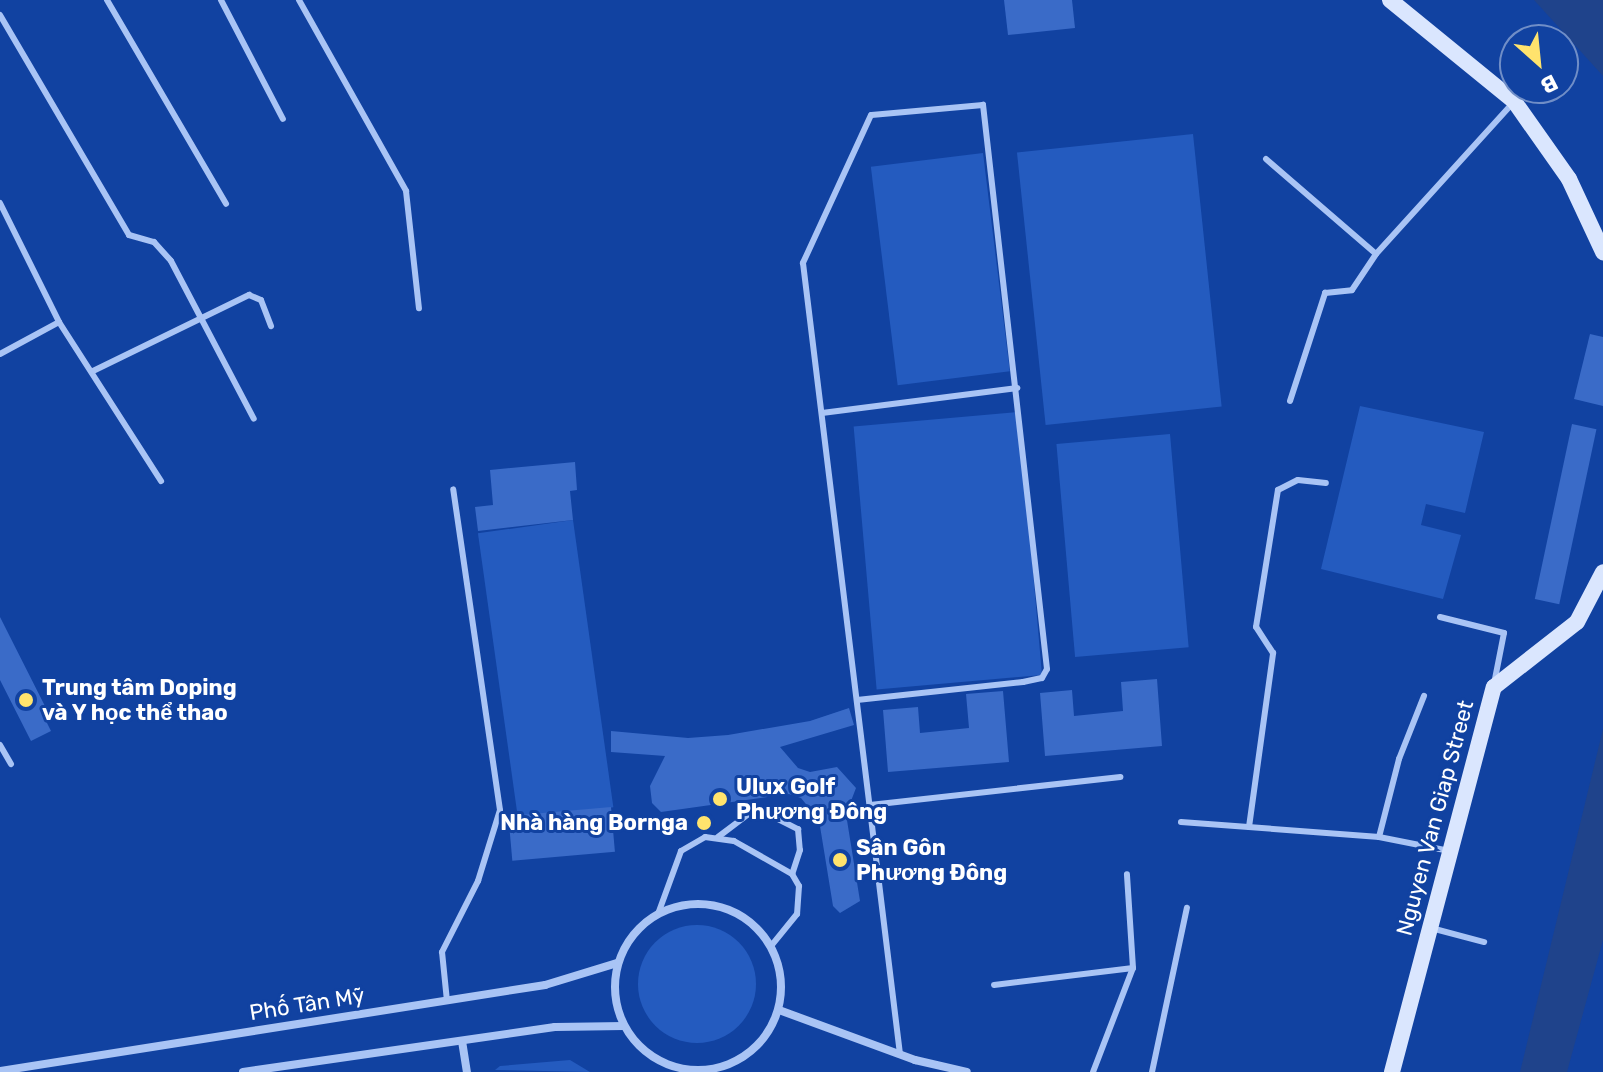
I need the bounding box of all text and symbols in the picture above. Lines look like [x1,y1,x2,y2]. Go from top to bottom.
north arrow [1499,24,1579,104]
text: B [1536,69,1562,100]
place label: Trung tâm Doping và Y học thể thao [42,674,237,726]
marker: Trung tâm Doping và Y học thể thao [17,691,35,709]
street label: Nguyen Van Giap Street [1391,697,1479,939]
place label: Ulux Golf Phương Đông [736,773,887,824]
marker: Ulux Golf Phương Đông [711,790,729,808]
place label: Nhà hàng Bornga [500,810,688,836]
marker: Nhà hàng Bornga [695,814,713,832]
place label: Sân Gôn Phương Đông [856,834,1007,886]
marker: Sân Gôn Phương Đông [831,851,849,869]
street label: Phố Tân Mỹ [247,982,367,1026]

